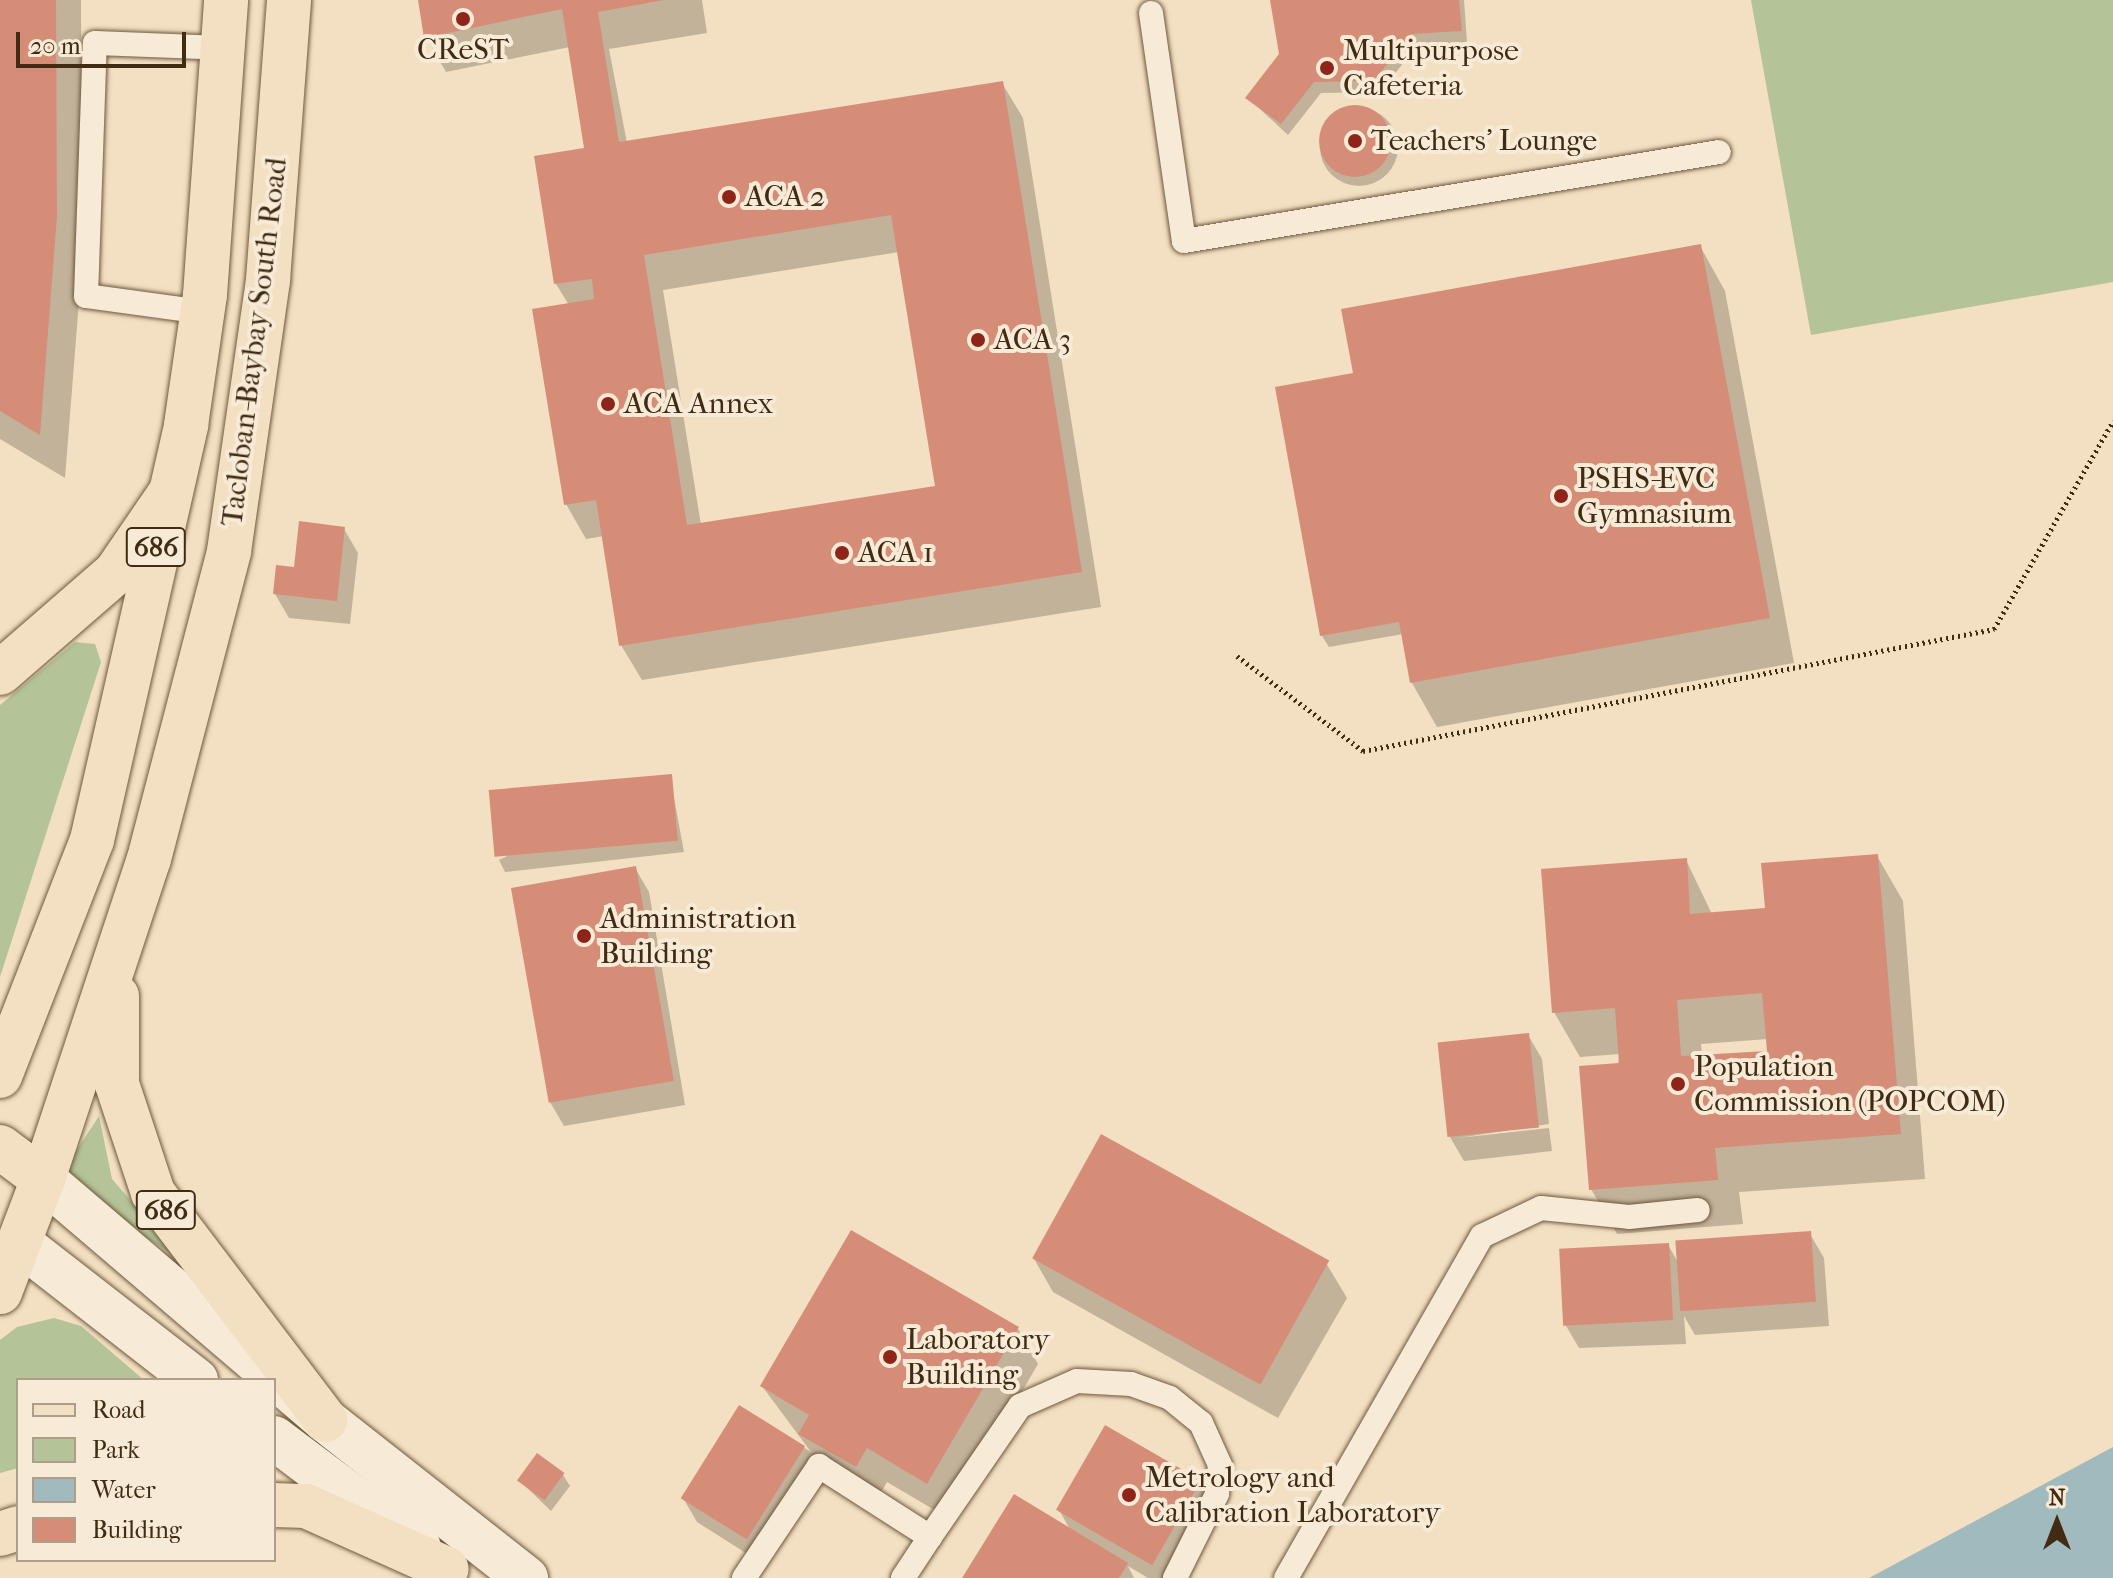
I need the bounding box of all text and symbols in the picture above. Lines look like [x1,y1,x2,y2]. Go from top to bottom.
marker: CReST [454,10,472,28]
scale bar [20,16,190,66]
text: 20 m [30,32,81,60]
place label: CReST [417,32,509,68]
place label: Multipurpose Cafeteria [1343,33,1519,104]
marker: Multipurpose Cafeteria [1318,59,1336,77]
place label: Teachers' Lounge [1371,123,1597,159]
marker: Teachers' Lounge [1346,132,1364,150]
street label: Tacloban-Baybay South Road [215,156,295,528]
place label: ACA 2 [745,179,825,215]
marker: ACA 2 [720,188,738,206]
place label: ACA 3 [994,322,1071,358]
marker: ACA 3 [969,331,987,349]
place label: ACA Annex [624,386,773,422]
marker: ACA Annex [599,395,617,413]
place label: PSHS-EVC Gymnasium [1577,461,1732,532]
marker: PSHS-EVC Gymnasium [1552,487,1570,505]
road number: 686 [124,523,188,571]
place label: ACA 1 [858,535,934,571]
marker: ACA 1 [833,544,851,562]
place label: Administration Building [600,901,796,972]
marker: Administration Building [575,927,593,945]
place label: Population Commission (POPCOM) [1694,1049,2006,1120]
marker: Population Commission (POPCOM) [1669,1075,1687,1093]
road number: 686 [134,1186,198,1234]
place label: Laboratory Building [906,1322,1050,1392]
marker: Laboratory Building [881,1348,899,1366]
legend [16,1378,276,1562]
text: Road [92,1396,145,1424]
text: Park [92,1436,140,1464]
place label: Metrology and Calibration Laboratory [1145,1460,1440,1530]
text: Water [92,1476,156,1504]
north arrow [2017,1482,2097,1562]
text: N [2049,1485,2065,1511]
marker: Metrology and Calibration Laboratory [1120,1486,1138,1504]
text: Building [92,1516,182,1544]

